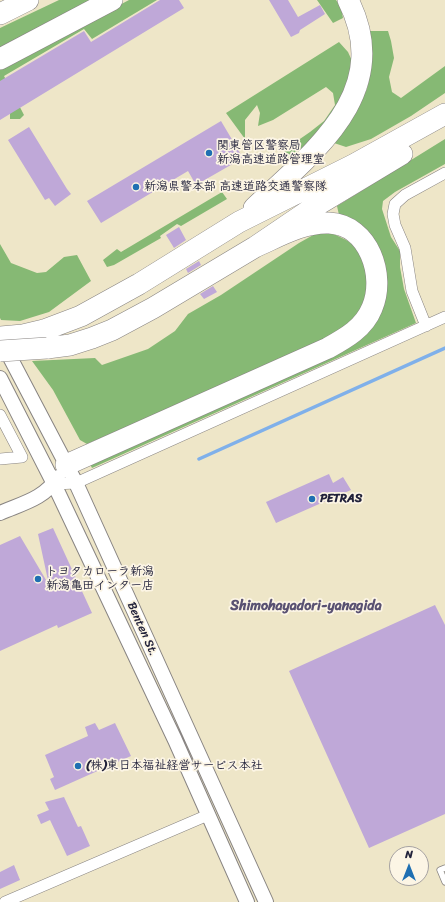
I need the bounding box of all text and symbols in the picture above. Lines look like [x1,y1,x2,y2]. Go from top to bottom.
place label: 関東管区警察局 新潟高速道路管理室 [217,139,325,167]
marker: 関東管区警察局 新潟高速道路管理室 [204,148,214,158]
place label: 新潟県警本部 高速道路交通警察隊 [144,180,327,194]
marker: 新潟県警本部 高速道路交通警察隊 [131,182,141,192]
place label: PETRAS [320,492,362,506]
marker: PETRAS [307,494,317,504]
place label: トヨタカローラ新潟 新潟亀田インター店 [46,565,154,593]
marker: トヨタカローラ新潟 新潟亀田インター店 [33,574,43,584]
district label: Shimohayadori-yanagida [230,598,382,614]
street label: Benten St. [124,600,160,658]
place label: (株)東日本福祉経営サービス本社 [86,759,262,773]
marker: (株)東日本福祉経営サービス本社 [73,761,83,771]
text: N [405,845,413,864]
north arrow [389,846,429,886]

